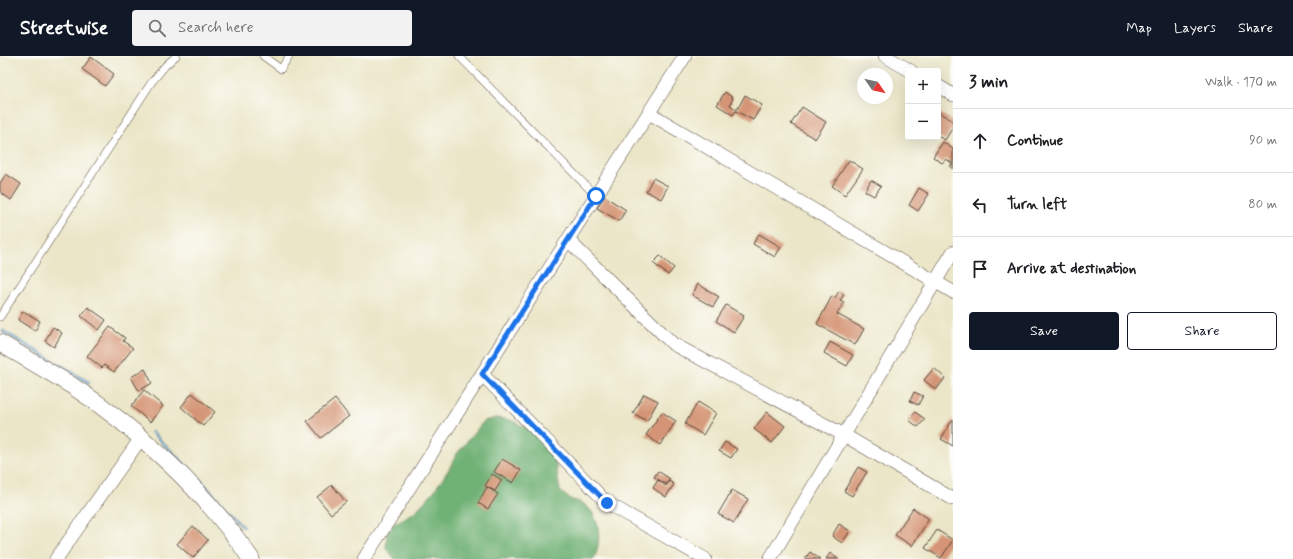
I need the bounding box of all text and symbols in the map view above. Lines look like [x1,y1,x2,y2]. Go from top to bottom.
search box [132,10,412,46]
text: Streetwise [20,16,108,41]
icon: search [146,17,168,39]
text: Search here [178,18,254,38]
text: Map [1126,19,1152,37]
text: Layers [1174,19,1216,37]
text: Share [1238,19,1273,37]
north arrow [857,68,893,104]
map controls [905,68,941,140]
button: + [905,68,941,104]
text: 3 min [969,71,1008,93]
text: Walk · 170 m [1205,74,1277,91]
button: − [905,104,941,140]
icon: ahead [969,130,991,152]
text: Continue [1007,131,1063,151]
text: 90 m [1249,132,1277,149]
route start [587,187,605,205]
icon: left [969,194,991,216]
text: Turn left [1007,195,1067,215]
text: 80 m [1248,196,1277,213]
icon: arrive [969,258,991,280]
text: Arrive at destination [1007,259,1136,279]
button: Save [969,312,1119,350]
button: Share [1127,312,1277,350]
route end [598,494,616,512]

